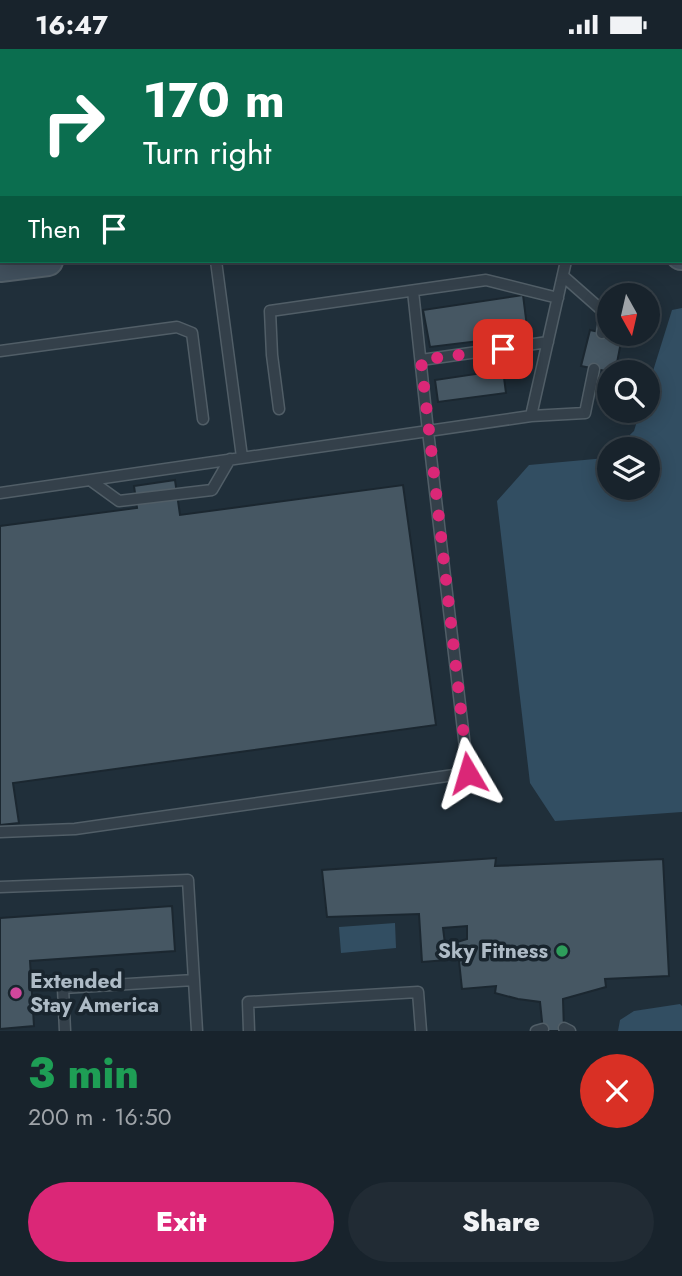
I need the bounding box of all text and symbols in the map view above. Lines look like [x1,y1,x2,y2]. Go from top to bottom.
text: 16:47 [35,6,108,44]
text: 170 m [143,65,285,135]
icon: right [28,77,119,168]
text: Turn right [143,130,272,176]
text: Then [28,210,81,248]
icon: arrive [95,210,133,248]
north arrow [597,283,660,347]
map controls [597,283,660,500]
pin [473,319,533,379]
icon: arrive [484,330,522,368]
button: search [597,360,660,423]
button: layers [597,437,660,500]
position arrow [431,736,505,810]
place label: Sky Fitness [438,936,548,966]
marker: Sky Fitness [554,943,570,959]
place label: Extended Stay America [30,966,159,1020]
marker: Extended Stay America [8,985,24,1001]
text: 3 min [28,1043,139,1104]
button: close [580,1054,654,1128]
text: 200 m · 16:50 [28,1100,172,1134]
button: Exit [28,1182,334,1262]
button: Share [348,1182,654,1262]

